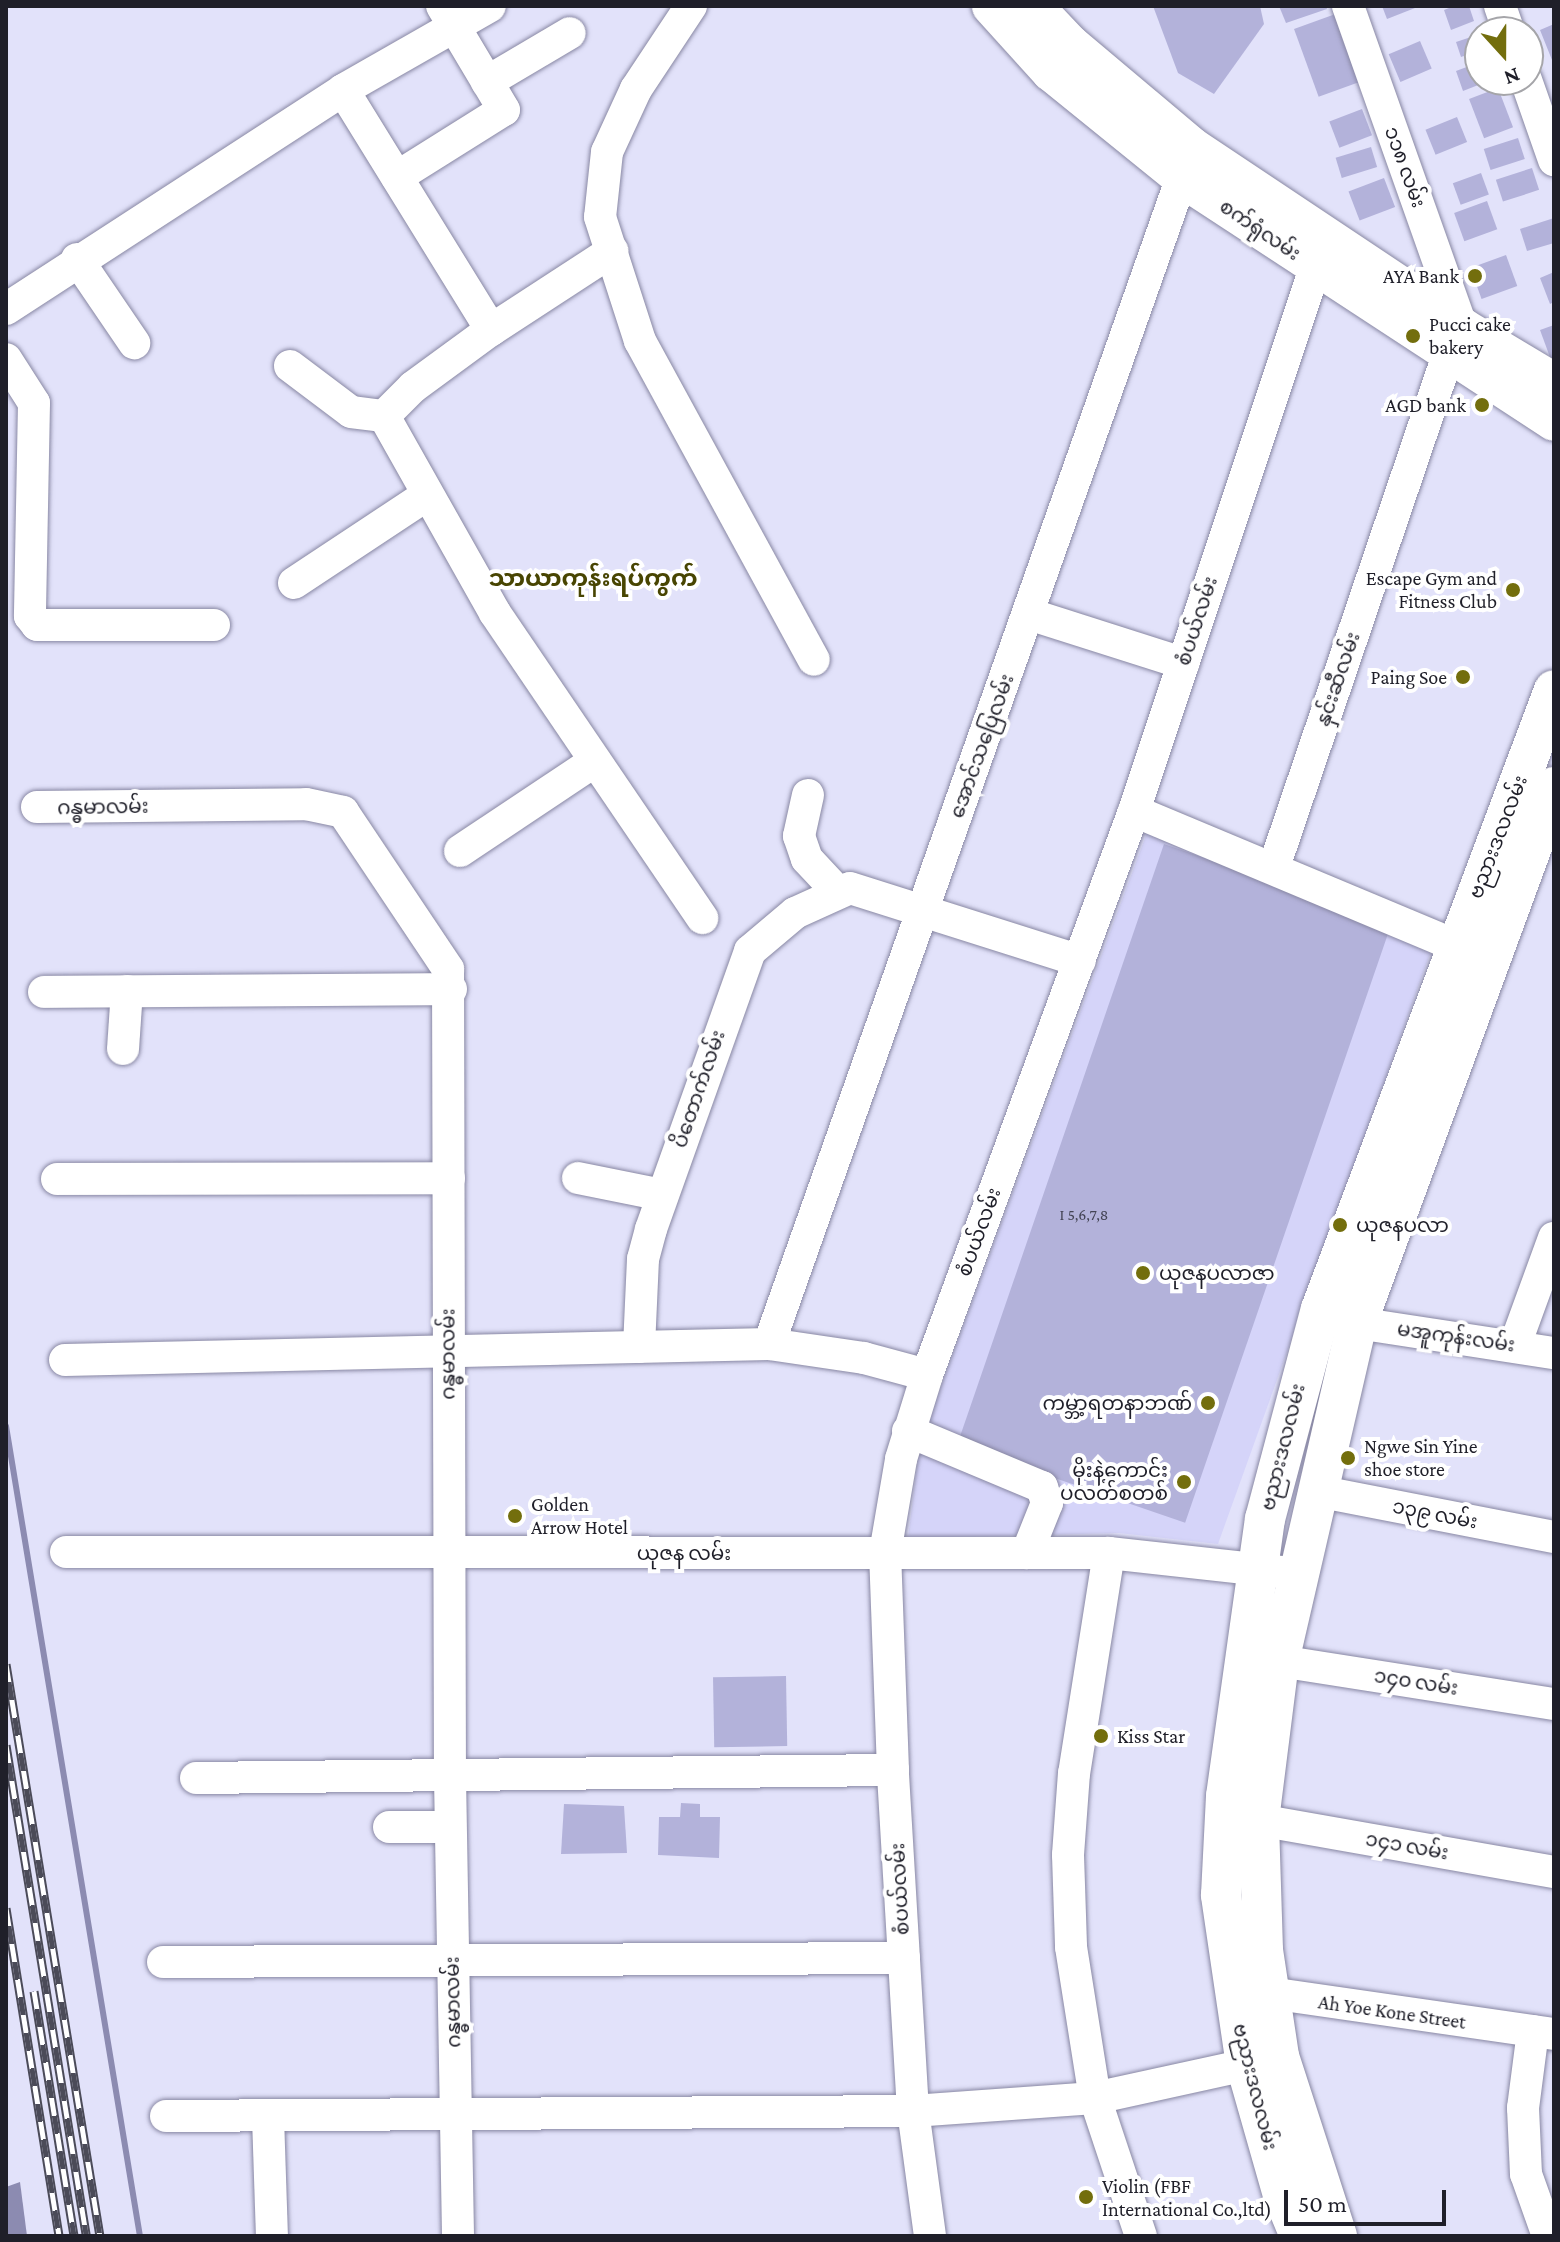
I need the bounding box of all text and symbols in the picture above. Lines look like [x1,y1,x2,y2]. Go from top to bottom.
north arrow [1464,16,1544,96]
text: N [1501,63,1524,91]
street label: ၁၁၈ လမ်း [1379,123,1431,211]
street label: စက်ရုံလမ်း [1215,194,1305,266]
place label: AYA Bank [1383,264,1459,288]
marker: AYA Bank [1466,267,1484,285]
place label: Pucci cake bakery [1429,312,1511,359]
marker: Pucci cake bakery [1404,327,1422,345]
place label: AGD bank [1385,393,1466,417]
marker: AGD bank [1473,396,1491,414]
district label: သာယာကုန်းရပ်ကွက် [488,564,698,592]
place label: Escape Gym and Fitness Club [1366,566,1497,613]
street label: စံပယ်လမ်း [1171,573,1223,669]
marker: Escape Gym and Fitness Club [1504,581,1522,599]
street label: နှင်းဆီလမ်း [1311,629,1365,729]
place label: Paing Soe [1371,665,1447,689]
marker: Paing Soe [1454,668,1472,686]
street label: အောင်သပြေလမ်း [945,671,1019,821]
street label: ဗညားဒလလမ်း [1464,772,1532,902]
street label: ဂန္ဓမာလမ်း [57,794,149,820]
street label: ပိတောက်လမ်း [668,1027,730,1151]
street label: စံပယ်လမ်း [952,1184,1006,1280]
house number: I 5,6,7,8 [1060,1205,1108,1225]
place label: ယုဇနပလာ [1356,1213,1449,1237]
marker: ယုဇနပလာ [1331,1216,1349,1234]
place label: ယုဇနပလာဇာ [1159,1261,1275,1285]
marker: ယုဇနပလာဇာ [1134,1264,1152,1282]
street label: ဂန္ဓမာလမ်း [436,1308,460,1400]
street label: မအူကုန်းလမ်း [1396,1317,1516,1357]
street label: ဗညားဒလလမ်း [1256,1381,1310,1513]
place label: ကမ္ဘာ့ရတနာဘဏ် [1043,1391,1192,1415]
marker: ကမ္ဘာ့ရတနာဘဏ် [1199,1394,1217,1412]
place label: Ngwe Sin Yine shoe store [1364,1434,1477,1481]
marker: Ngwe Sin Yine shoe store [1339,1449,1357,1467]
place label: မိုးနဲ့ကောင်း ပလတ်စတစ် [1060,1458,1168,1505]
marker: မိုးနဲ့ကောင်း ပလတ်စတစ် [1175,1473,1193,1491]
place label: Golden Arrow Hotel [531,1492,628,1539]
street label: ၁၃၉ လမ်း [1391,1494,1479,1534]
marker: Golden Arrow Hotel [506,1507,524,1525]
street label: ယုဇန လမ်း [637,1541,731,1565]
street label: ၁၄၀ လမ်း [1372,1664,1460,1700]
place label: Kiss Star [1117,1724,1185,1748]
marker: Kiss Star [1092,1727,1110,1745]
street label: ၁၄၁ လမ်း [1364,1827,1450,1865]
street label: စံပယ်လမ်း [886,1842,914,1936]
street label: ဂန္ဓမာလမ်း [440,1956,466,2048]
street label: Ah Yoe Kone Street [1317,1990,1467,2034]
street label: ဗညားဒလလမ်း [1228,2021,1282,2153]
place label: Violin (FBF International Co.,ltd) [1102,2174,1272,2221]
scale bar [1288,2174,1450,2224]
marker: Violin (FBF International Co.,ltd) [1077,2188,1095,2206]
text: 50 m [1298,2190,1347,2217]

